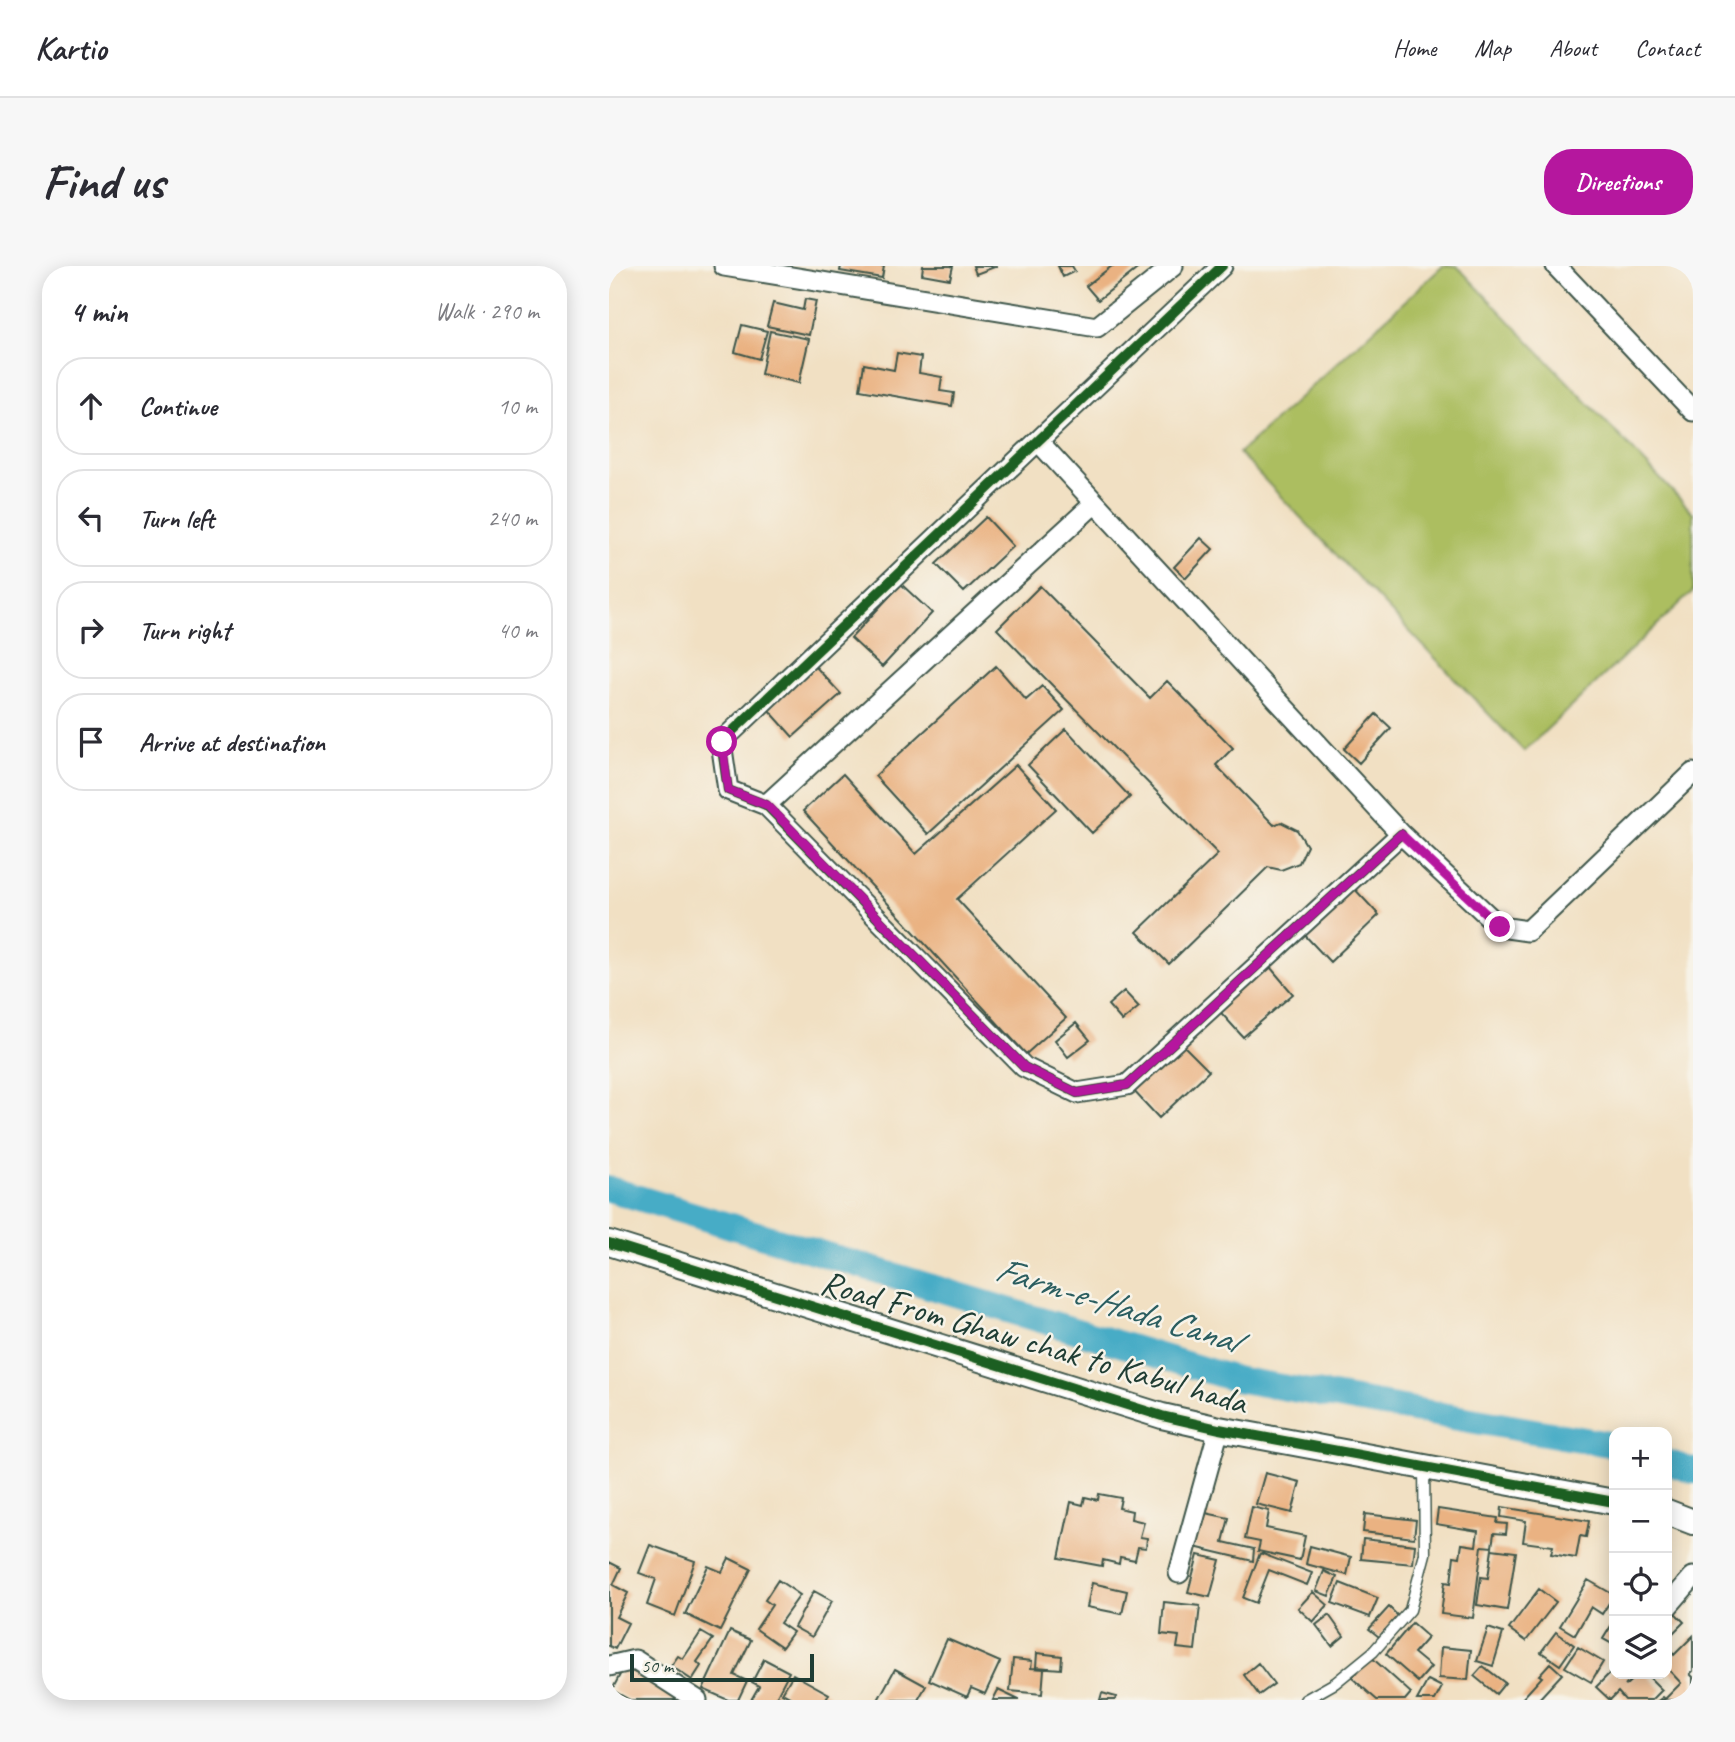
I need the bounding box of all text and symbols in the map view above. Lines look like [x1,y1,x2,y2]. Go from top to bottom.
text: Kartio [35,27,106,69]
text: Home [1393,33,1436,63]
text: Map [1474,33,1511,63]
text: About [1549,33,1597,63]
text: Contact [1635,33,1700,63]
button: Directions [1544,149,1693,215]
text: Find us [42,151,164,213]
text: 4 min [70,293,127,331]
text: Walk · 290 m [435,297,539,326]
icon: ahead [72,387,110,425]
text: Continue [139,390,217,423]
text: 10 m [498,392,537,421]
icon: left [72,499,110,537]
text: Turn left [139,502,214,535]
text: 240 m [488,504,537,533]
icon: right [72,611,110,649]
text: Turn right [139,614,230,647]
text: 40 m [498,616,537,645]
icon: arrive [72,723,110,761]
text: Arrive at destination [139,726,325,759]
route start [706,726,737,757]
route end [1484,911,1515,942]
water label: Farm-e-Hada Canal [990,1245,1255,1367]
street label: Road From Ghaw chak to Kabul hada [816,1260,1255,1425]
map controls [1609,1427,1672,1679]
button: + [1609,1427,1672,1490]
button: − [1609,1490,1672,1553]
button: locate [1609,1553,1672,1616]
button: layers [1609,1616,1672,1679]
scale bar [630,1651,814,1683]
text: 50 m [641,1654,673,1678]

